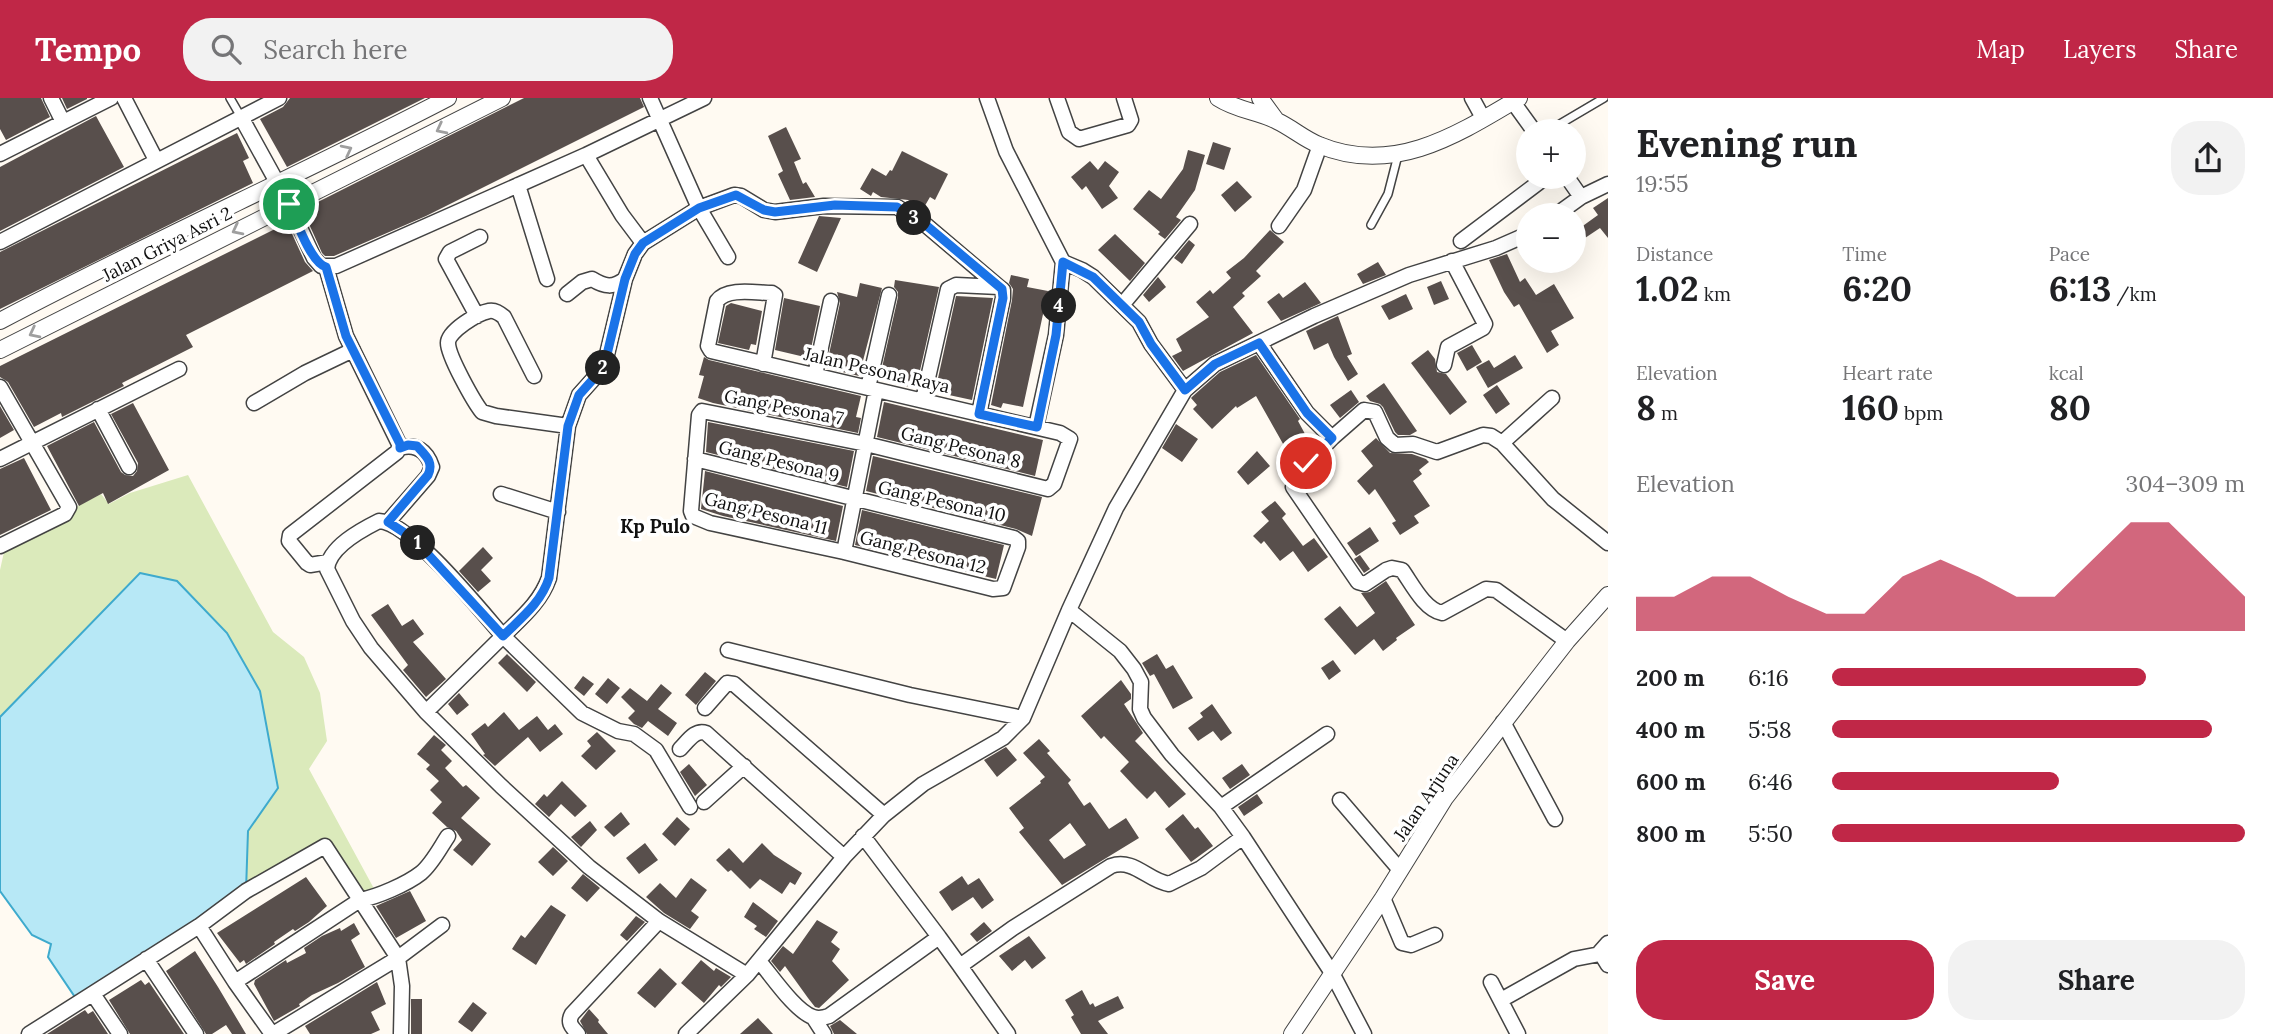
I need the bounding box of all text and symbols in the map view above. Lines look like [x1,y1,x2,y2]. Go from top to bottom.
search box [183,18,673,81]
text: Tempo [35,28,141,70]
icon: search [207,30,245,68]
text: Search here [263,33,408,66]
text: Map [1976,34,2025,65]
text: Layers [2063,34,2136,65]
text: Share [2174,34,2238,65]
map controls [1516,119,1586,273]
button: + [1516,119,1586,189]
text: Evening run [1636,119,1858,167]
one-way arrow [436,120,448,134]
button: share [2171,121,2245,195]
one-way arrow [340,144,352,158]
text: 19:55 [1636,169,1689,198]
pin [259,174,319,234]
icon: arrive [270,185,308,223]
pin: 3 [897,200,932,236]
street label: Jalan Griya Asri 2 [97,201,236,287]
button: − [1516,203,1586,273]
text: 3 [908,205,919,229]
one-way arrow [232,221,244,235]
text: Distance [1636,242,1713,266]
text: Time [1842,242,1887,266]
text: Pace [2049,242,2090,266]
text: 1.02 [1636,266,1699,311]
text: 6:20 [1842,266,1912,311]
text: 6:13 [2049,266,2111,311]
text: km [1699,282,1731,306]
text: /km [2111,282,2157,306]
pin: 4 [1042,288,1076,324]
text: 4 [1053,293,1064,317]
one-way arrow [29,324,41,338]
street label: Jalan Pesona Raya [801,342,952,398]
pin: 2 [586,350,620,386]
text: 2 [597,355,608,379]
text: Elevation [1636,361,1718,385]
text: Heart rate [1842,361,1933,385]
text: kcal [2049,361,2084,385]
street label: Gang Pesona 7 [722,384,846,430]
text: 8 [1636,385,1656,430]
text: 160 [1842,385,1899,430]
text: 80 [2049,385,2091,430]
text: m [1656,401,1678,425]
text: bpm [1899,401,1943,425]
street label: Gang Pesona 8 [899,421,1023,473]
pin [1276,433,1336,493]
street label: Gang Pesona 9 [716,435,842,487]
icon: check [1287,444,1325,482]
text: Elevation [1636,469,1735,498]
text: 304–309 m [2125,469,2245,498]
street label: Gang Pesona 10 [876,475,1008,527]
street label: Gang Pesona 11 [702,487,830,539]
district label: Kp Pulo [620,514,690,538]
street label: Gang Pesona 12 [858,525,988,579]
pin: 1 [400,526,436,560]
text: 1 [414,530,421,554]
text: 200 m [1636,663,1705,692]
text: 6:16 [1748,663,1789,692]
text: 400 m [1636,715,1705,744]
text: 5:58 [1748,715,1792,744]
street label: Jalan Arjuna [1388,749,1464,846]
text: 600 m [1636,767,1706,796]
text: 6:46 [1748,767,1793,796]
text: 800 m [1636,819,1706,848]
text: 5:50 [1748,819,1793,848]
button: Save [1636,940,1934,1020]
button: Share [1948,940,2245,1020]

